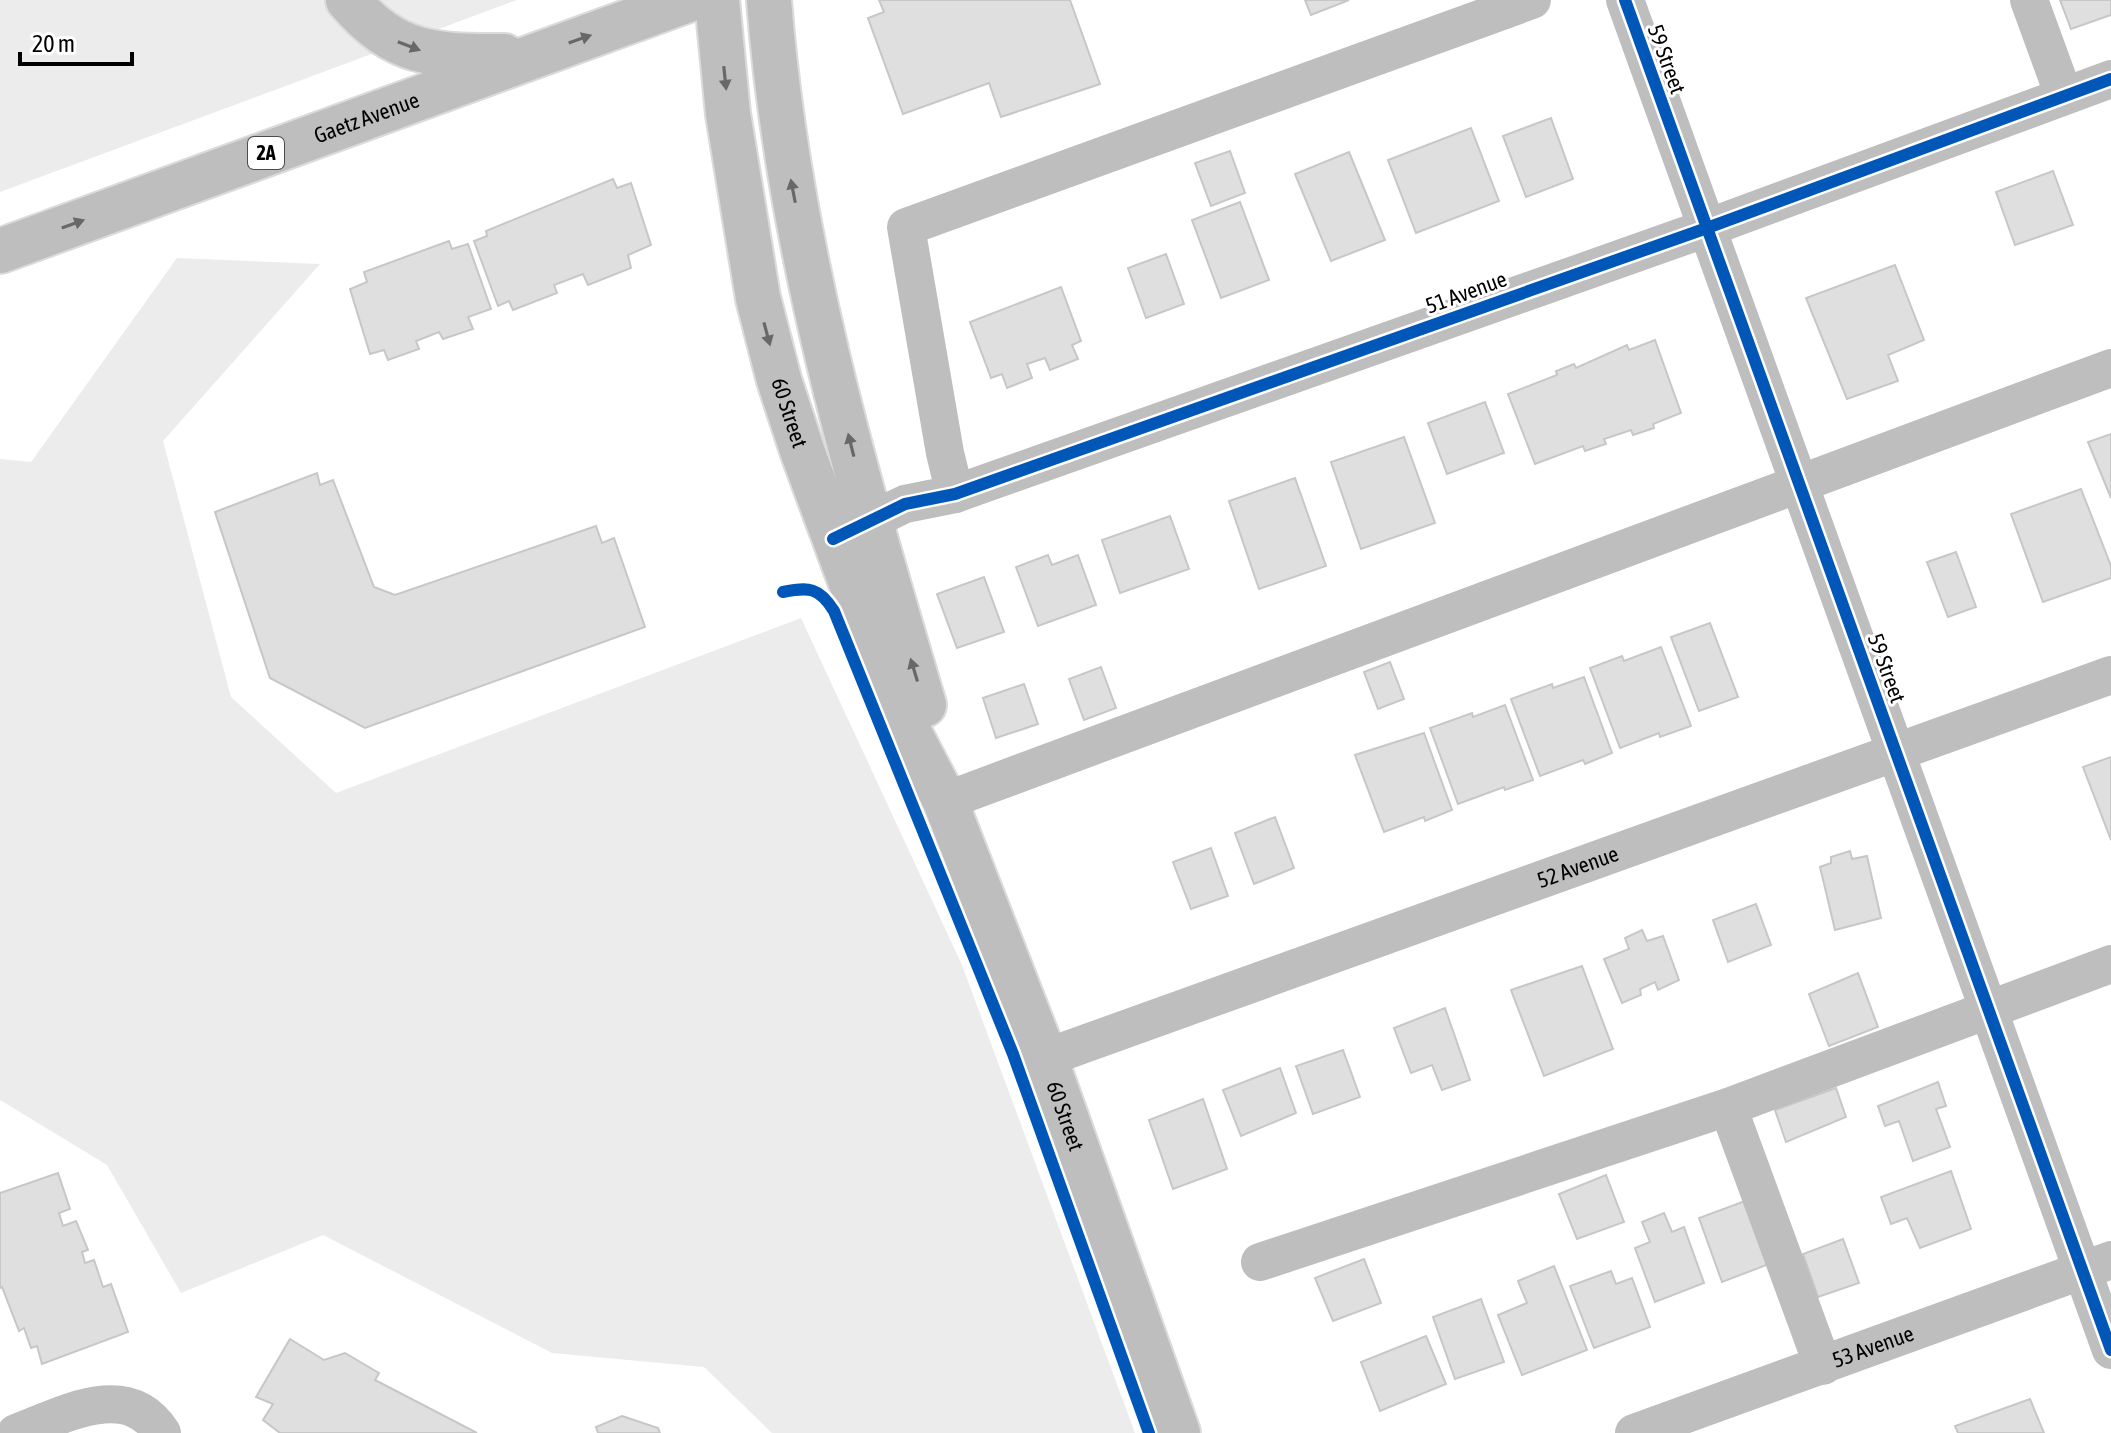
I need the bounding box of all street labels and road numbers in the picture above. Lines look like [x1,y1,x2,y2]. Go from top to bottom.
street label: 59 Street [1642,21,1692,97]
street label: Gaetz Avenue [310,86,423,148]
road number: 2A [248,137,284,169]
street label: 51 Avenue [1422,265,1510,319]
street label: 60 Street [766,374,813,451]
street label: 59 Street [1862,630,1912,706]
street label: 52 Avenue [1533,840,1622,893]
street label: 60 Street [1041,1078,1090,1154]
street label: 53 Avenue [1829,1320,1917,1373]

